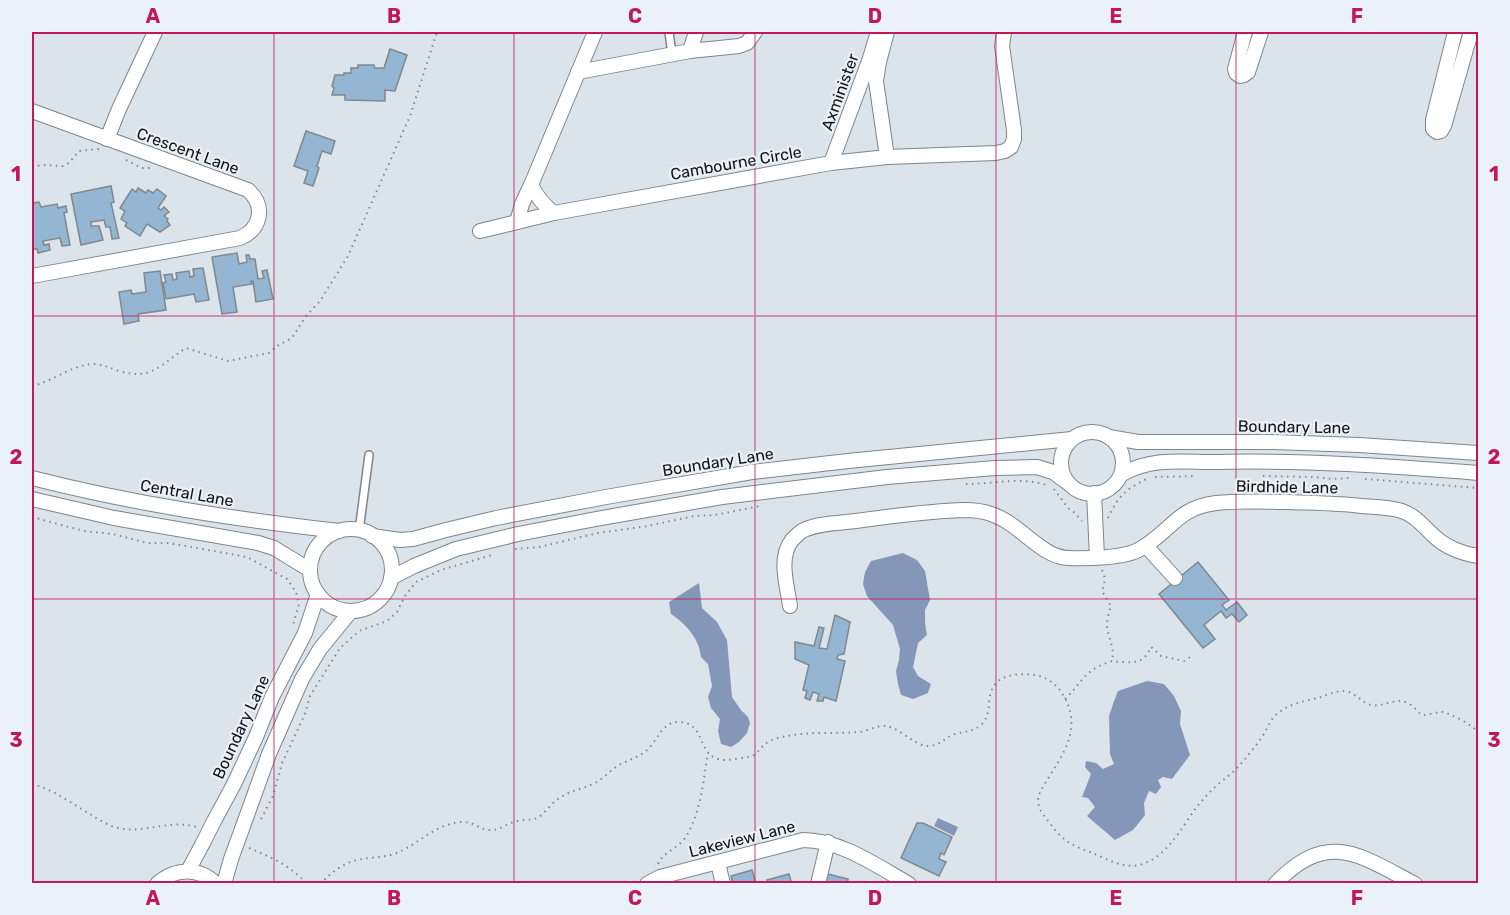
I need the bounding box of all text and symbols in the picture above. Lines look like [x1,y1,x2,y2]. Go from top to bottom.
text: A [146,4,161,28]
text: B [387,4,401,28]
text: C [628,4,642,28]
text: D [868,4,882,28]
text: E [1110,4,1122,28]
text: F [1351,4,1363,28]
street label: Axminister [817,51,863,133]
street label: Crescent Lane [134,124,242,178]
street label: Cambourne Circle [669,142,803,184]
text: 1 [11,162,21,186]
text: 1 [1489,162,1499,186]
street label: Boundary Lane [1238,417,1350,437]
street label: Boundary Lane [661,444,775,480]
text: 2 [10,445,23,469]
text: 2 [1488,445,1501,469]
street label: Central Lane [139,475,235,511]
street label: Birdhide Lane [1236,477,1338,497]
street label: Boundary Lane [209,672,273,782]
text: 3 [9,728,23,752]
text: 3 [1487,728,1501,752]
street label: Lakeview Lane [687,817,797,861]
text: A [146,886,161,910]
text: B [387,886,401,910]
text: C [628,886,642,910]
text: D [868,886,882,910]
text: E [1110,886,1122,910]
text: F [1351,886,1363,910]

